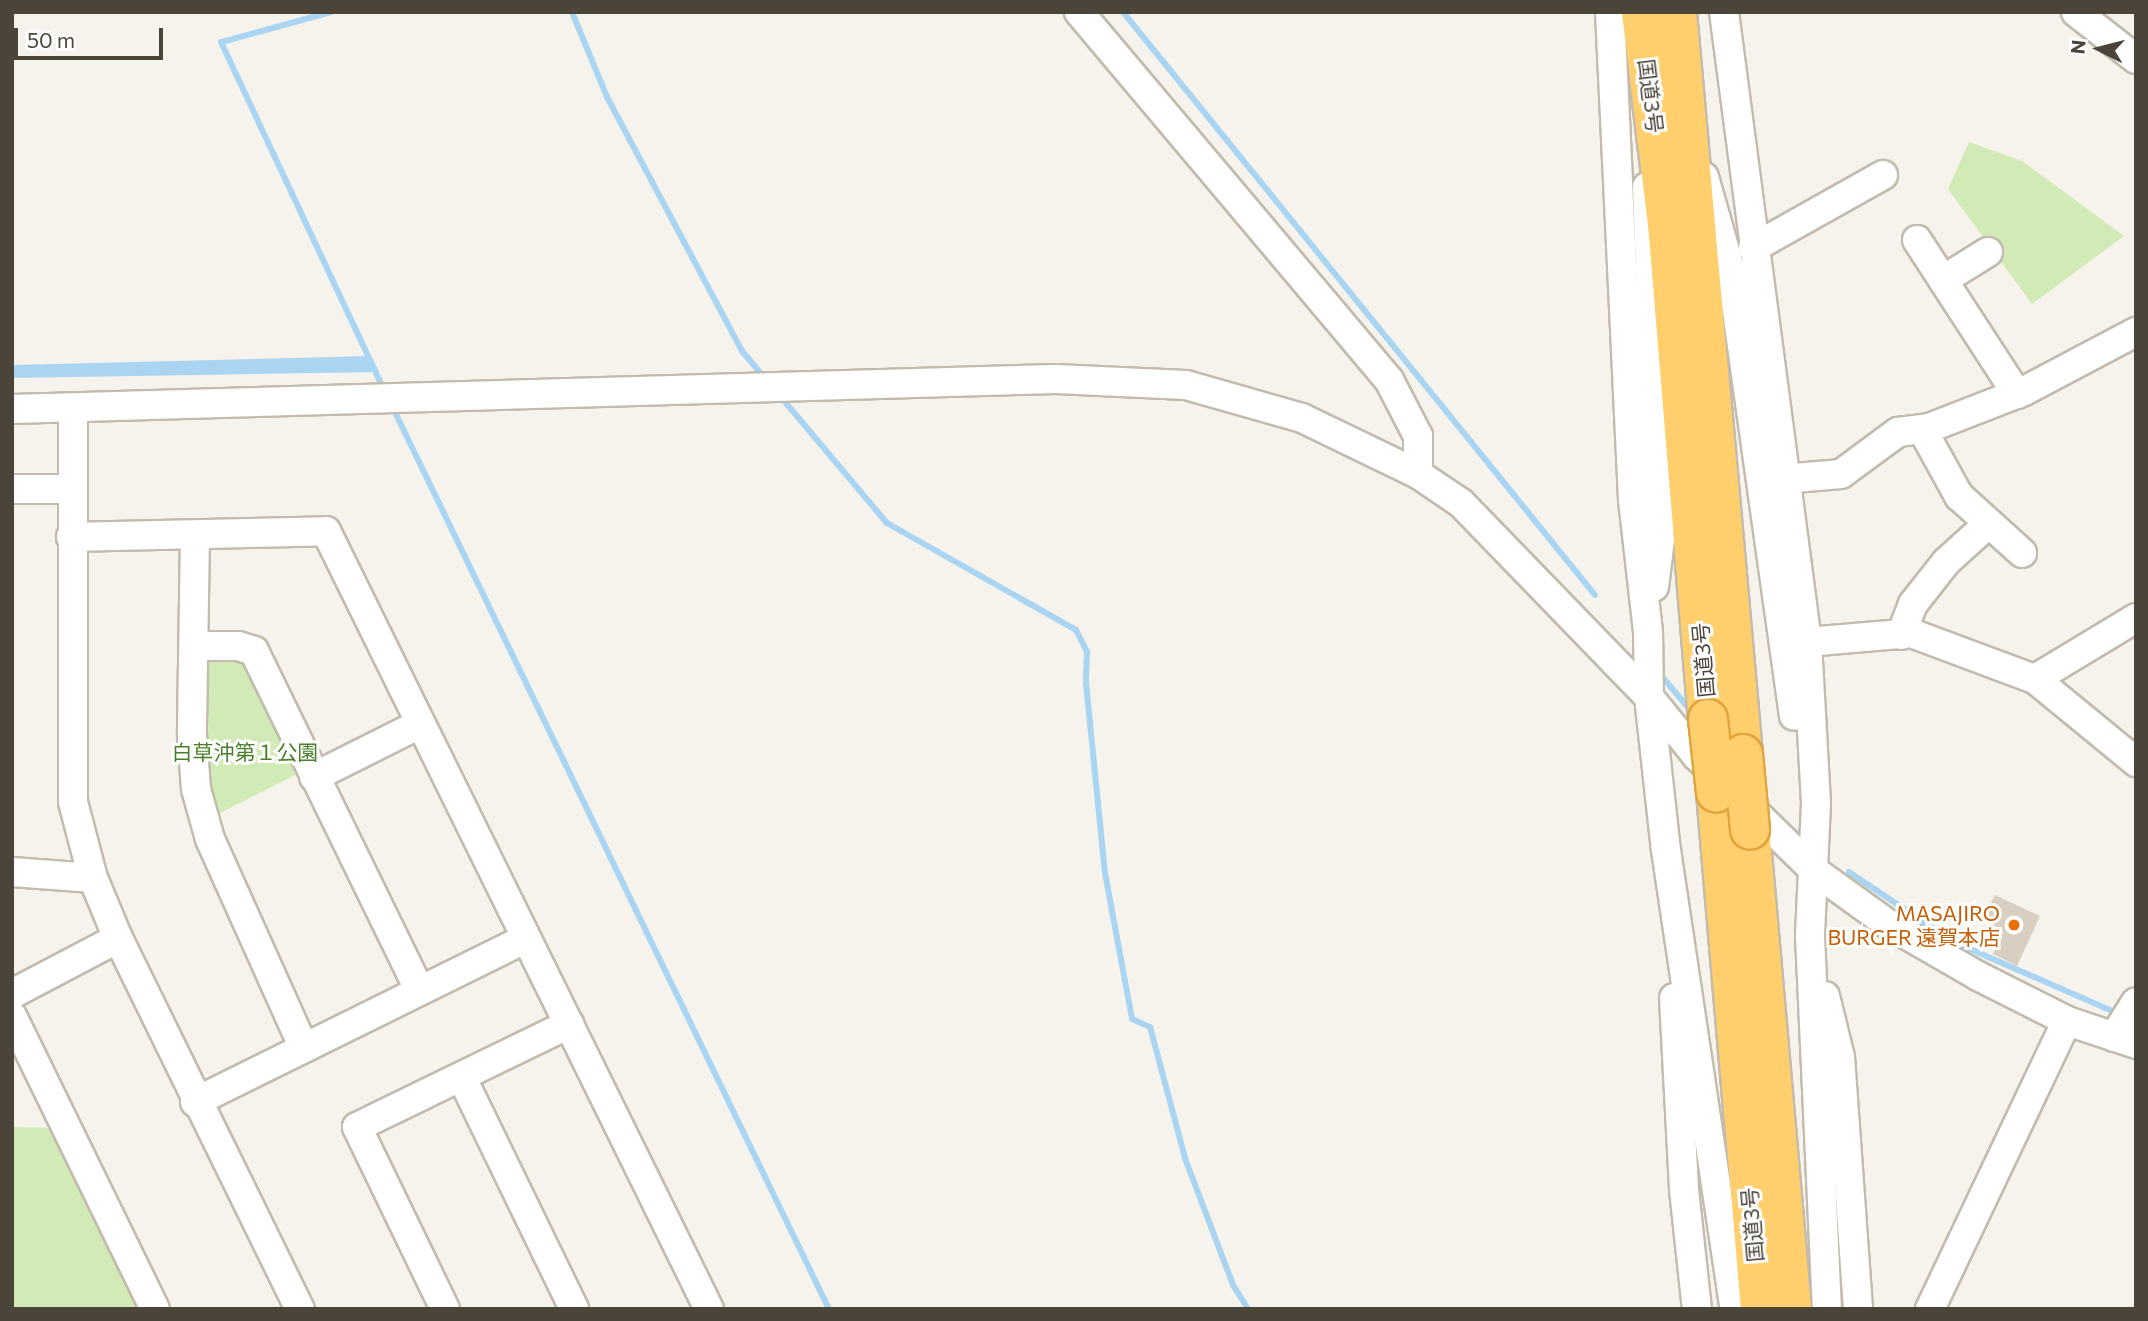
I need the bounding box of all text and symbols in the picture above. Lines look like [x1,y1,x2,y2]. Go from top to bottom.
scale bar [18,14,166,58]
north arrow [2064,14,2134,84]
text: 50 m [27,27,75,52]
text: N [2065,38,2090,55]
street label: 国道3号 [1634,57,1668,135]
street label: 国道3号 [1687,622,1719,698]
park label: 白草沖第１公園 [172,739,318,765]
place label: MASAJIRO BURGER 遠賀本店 [1827,900,2000,950]
marker: MASAJIRO BURGER 遠賀本店 [2006,917,2022,933]
street label: 国道3号 [1736,1187,1768,1263]

